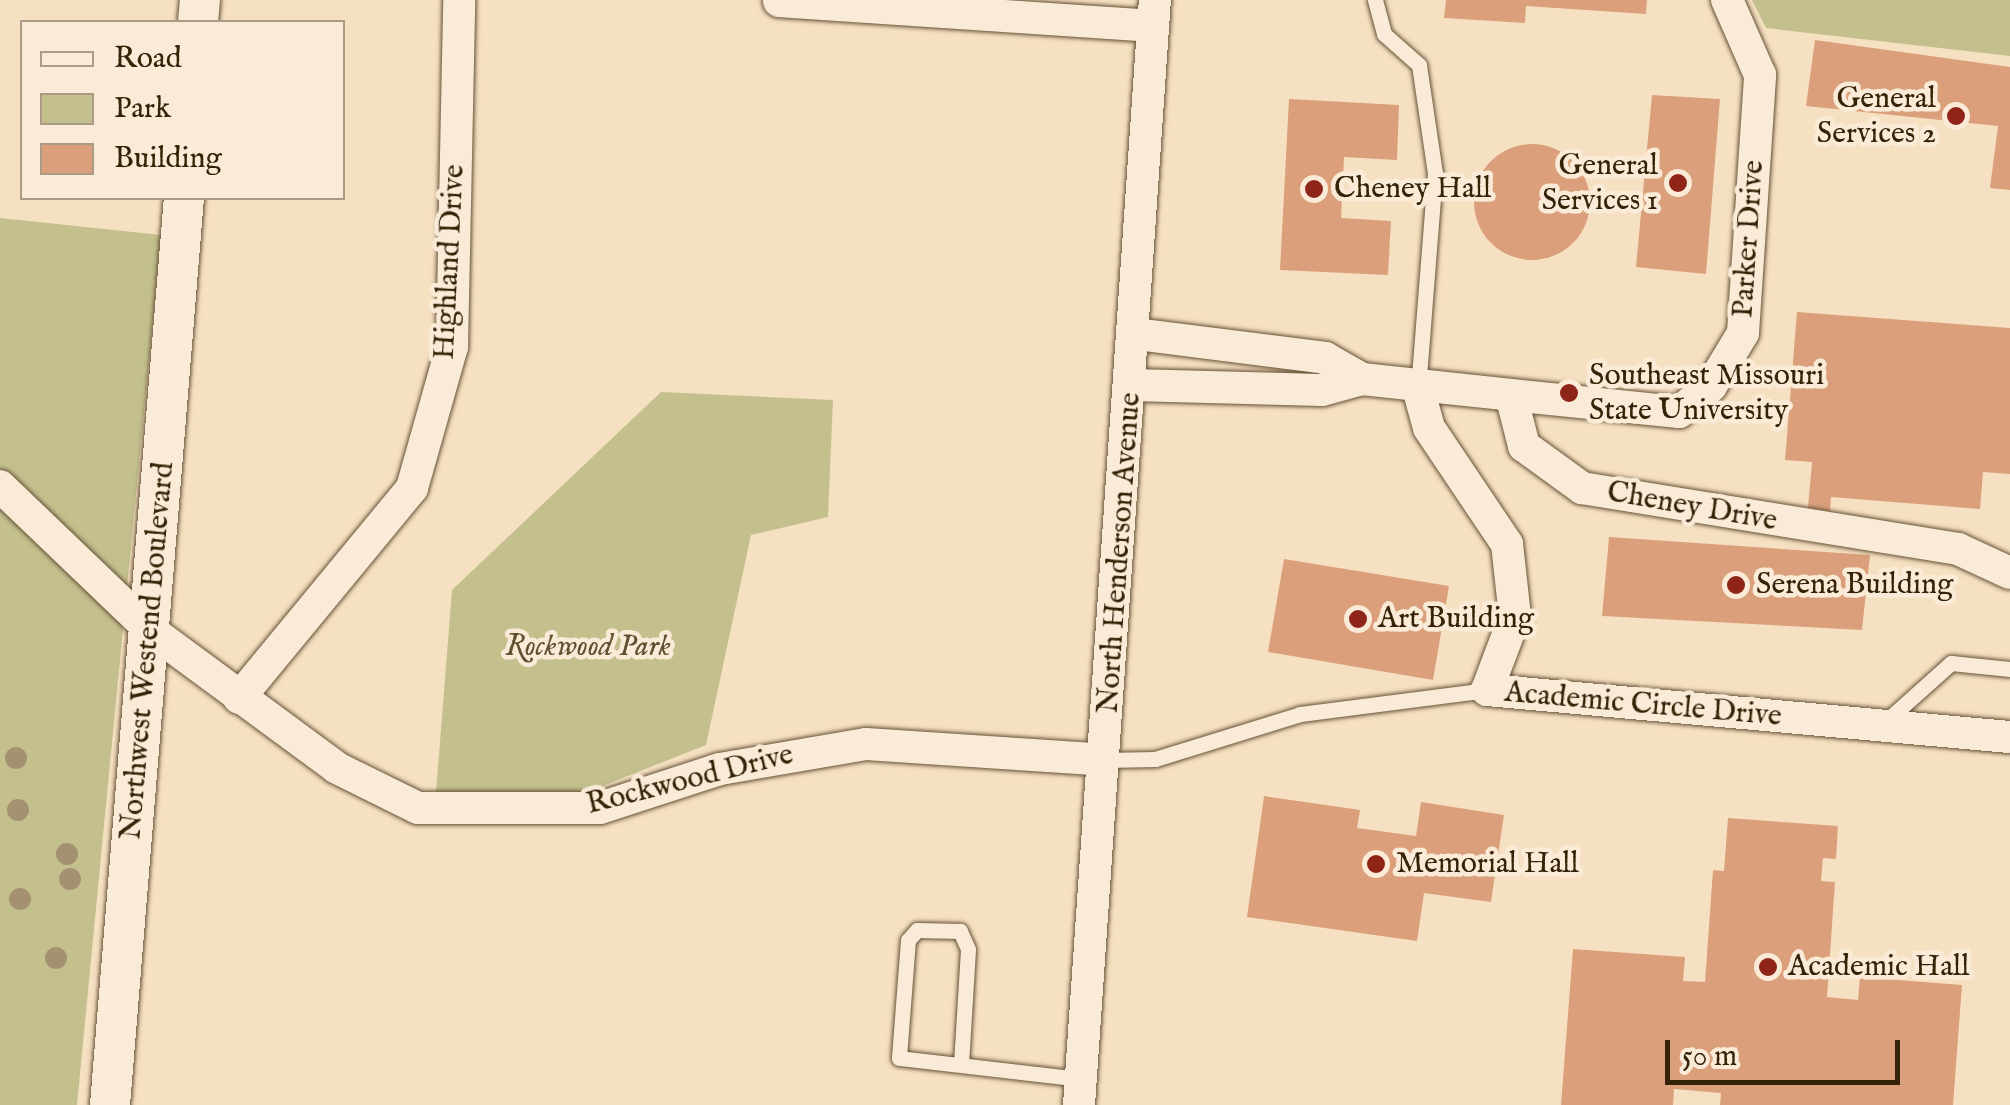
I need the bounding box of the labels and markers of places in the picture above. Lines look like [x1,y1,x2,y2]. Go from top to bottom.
place label: General Services 2 [1817,81,1936,152]
marker: General Services 2 [1945,105,1967,127]
place label: General Services 1 [1542,148,1658,218]
place label: Cheney Hall [1334,171,1491,207]
marker: General Services 1 [1667,172,1689,194]
marker: Cheney Hall [1303,178,1325,200]
place label: Southeast Missouri State University [1589,358,1824,428]
marker: Southeast Missouri State University [1558,382,1580,404]
place label: Serena Building [1756,567,1953,603]
marker: Serena Building [1725,574,1747,596]
place label: Art Building [1378,601,1534,637]
marker: Art Building [1347,608,1369,630]
place label: Memorial Hall [1396,846,1579,882]
marker: Memorial Hall [1365,853,1387,875]
place label: Academic Hall [1788,949,1970,985]
marker: Academic Hall [1757,956,1779,978]

